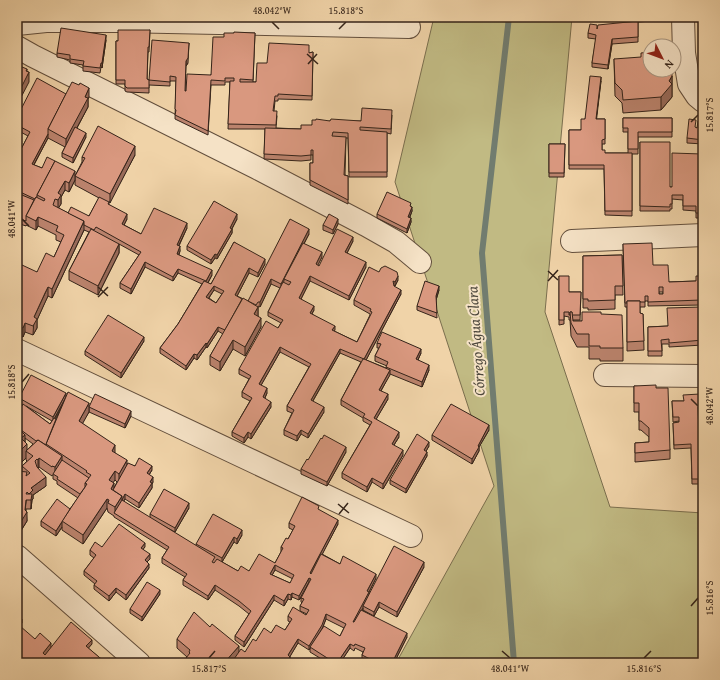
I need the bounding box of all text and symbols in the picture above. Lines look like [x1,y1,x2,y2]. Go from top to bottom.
text: 48.042°W [253,3,292,18]
text: 15.818°S [329,3,364,18]
north arrow [642,38,682,78]
text: N [661,57,678,73]
text: 15.817°S [702,97,717,132]
text: 48.041°W [4,199,19,238]
water label: Córrego Água Clara [461,285,490,397]
text: 15.818°S [4,364,19,399]
text: 48.042°W [702,386,717,425]
text: 15.816°S [702,580,717,615]
text: 15.817°S [192,661,227,676]
text: 48.041°W [491,661,530,676]
text: 15.816°S [627,661,662,676]

